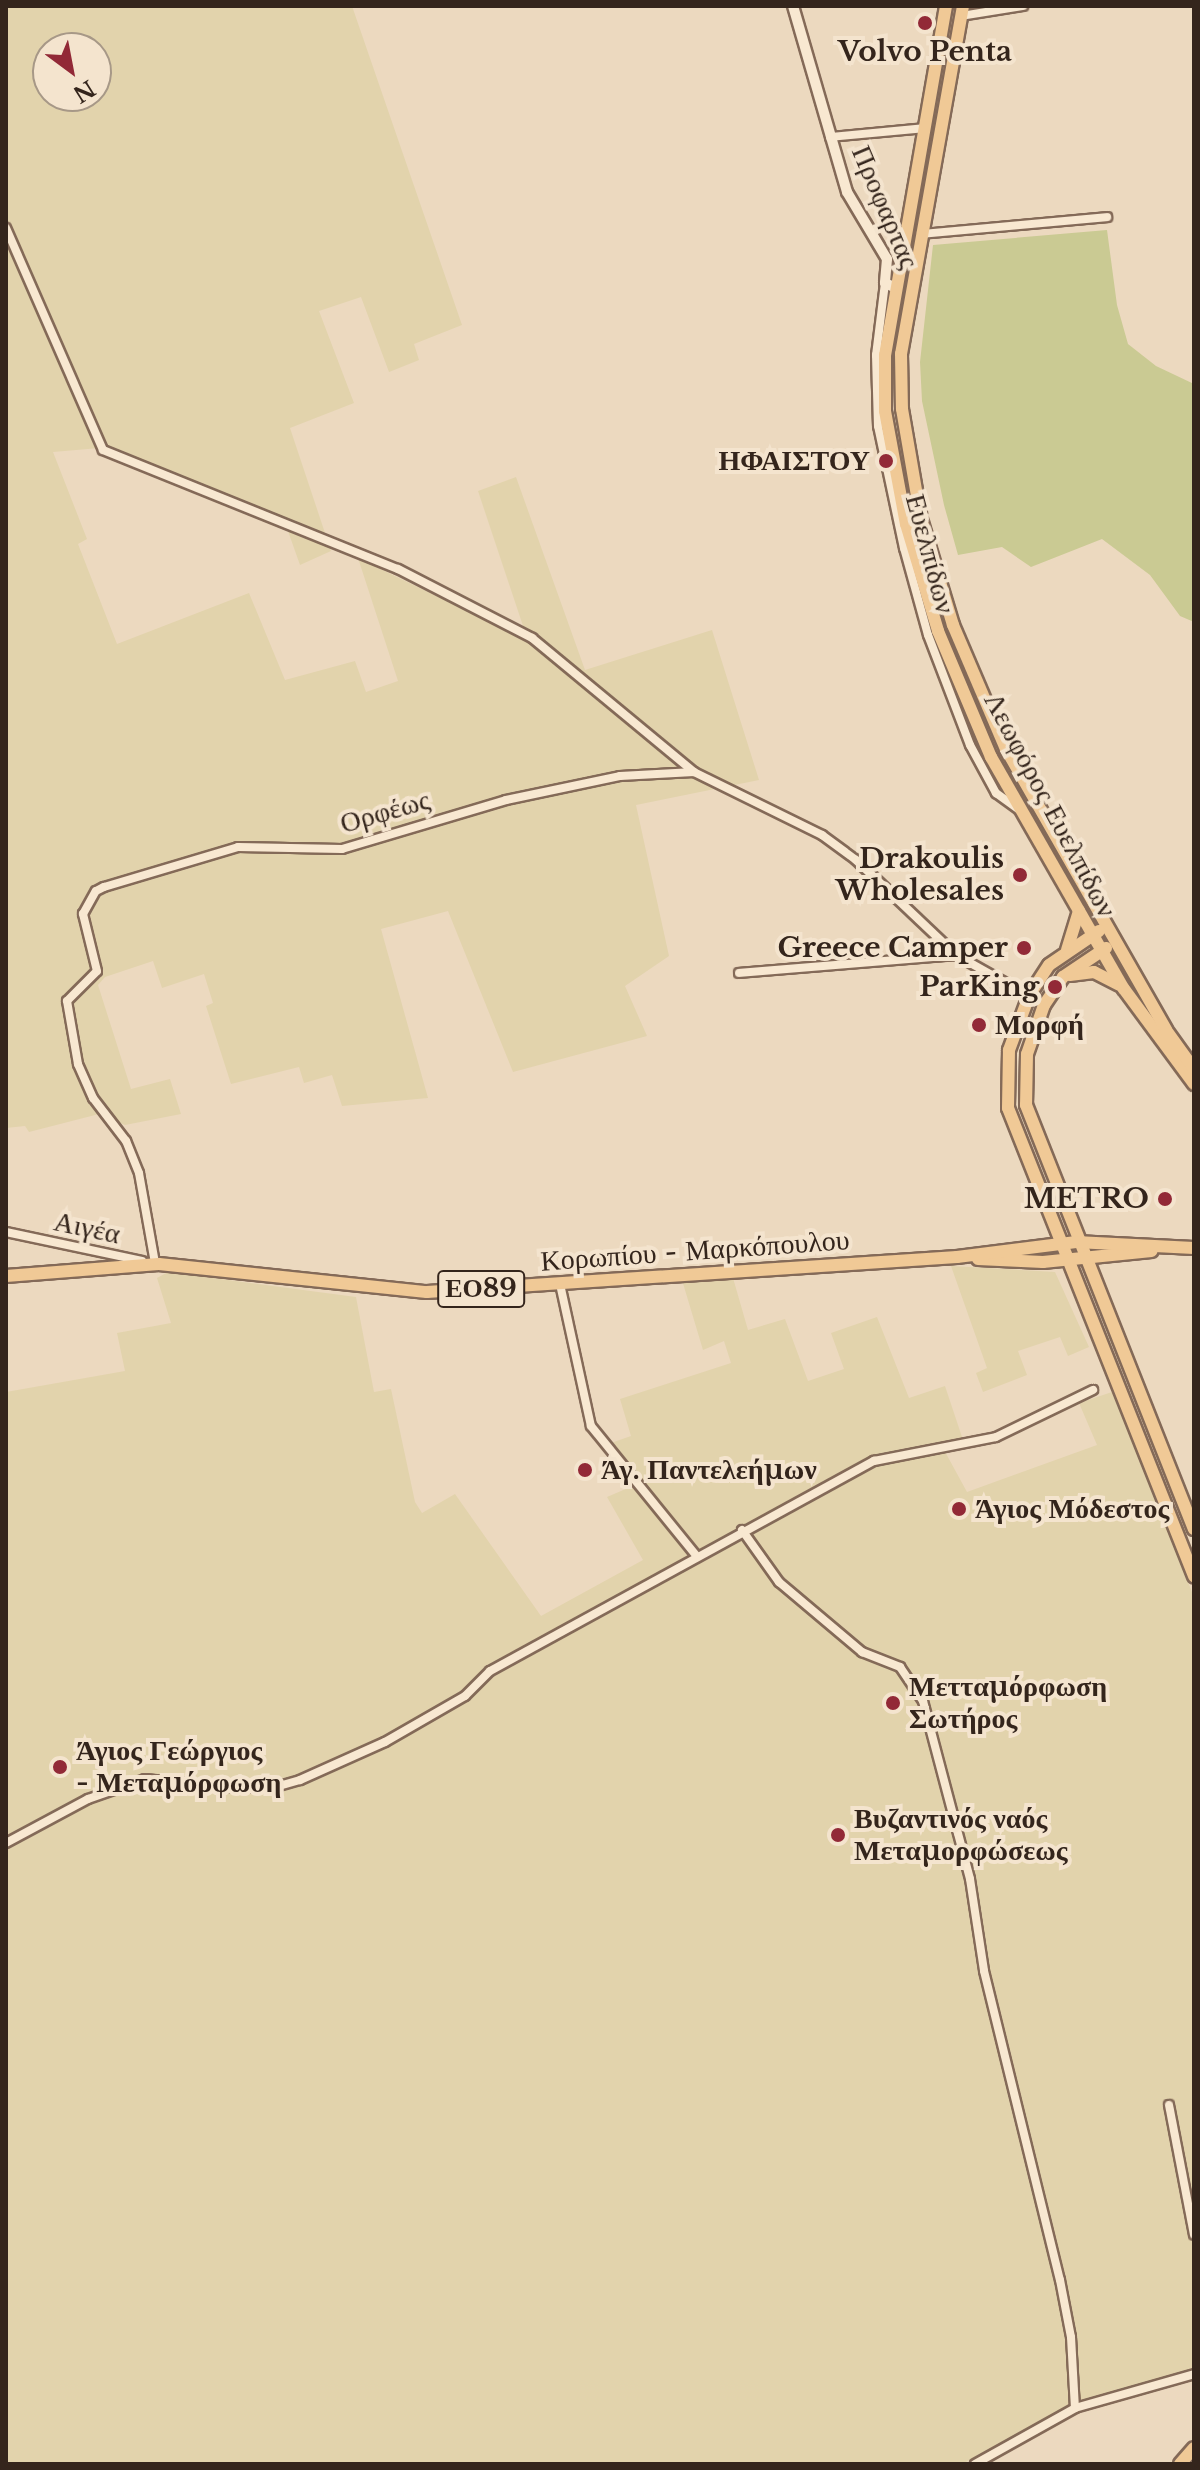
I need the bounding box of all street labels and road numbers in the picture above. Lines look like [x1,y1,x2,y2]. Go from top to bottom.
street label: Προφαρτας [844,141,926,273]
street label: Ευελπίδων [898,491,962,617]
street label: Λεωφόρος Ευελπίδων [976,687,1124,923]
street label: Ορφέως [336,783,434,841]
street label: Αιγέα [51,1205,123,1251]
street label: Κορωπίου - Μαρκόπουλου [539,1223,851,1279]
road number: ΕΟ89 [437,1267,525,1311]

